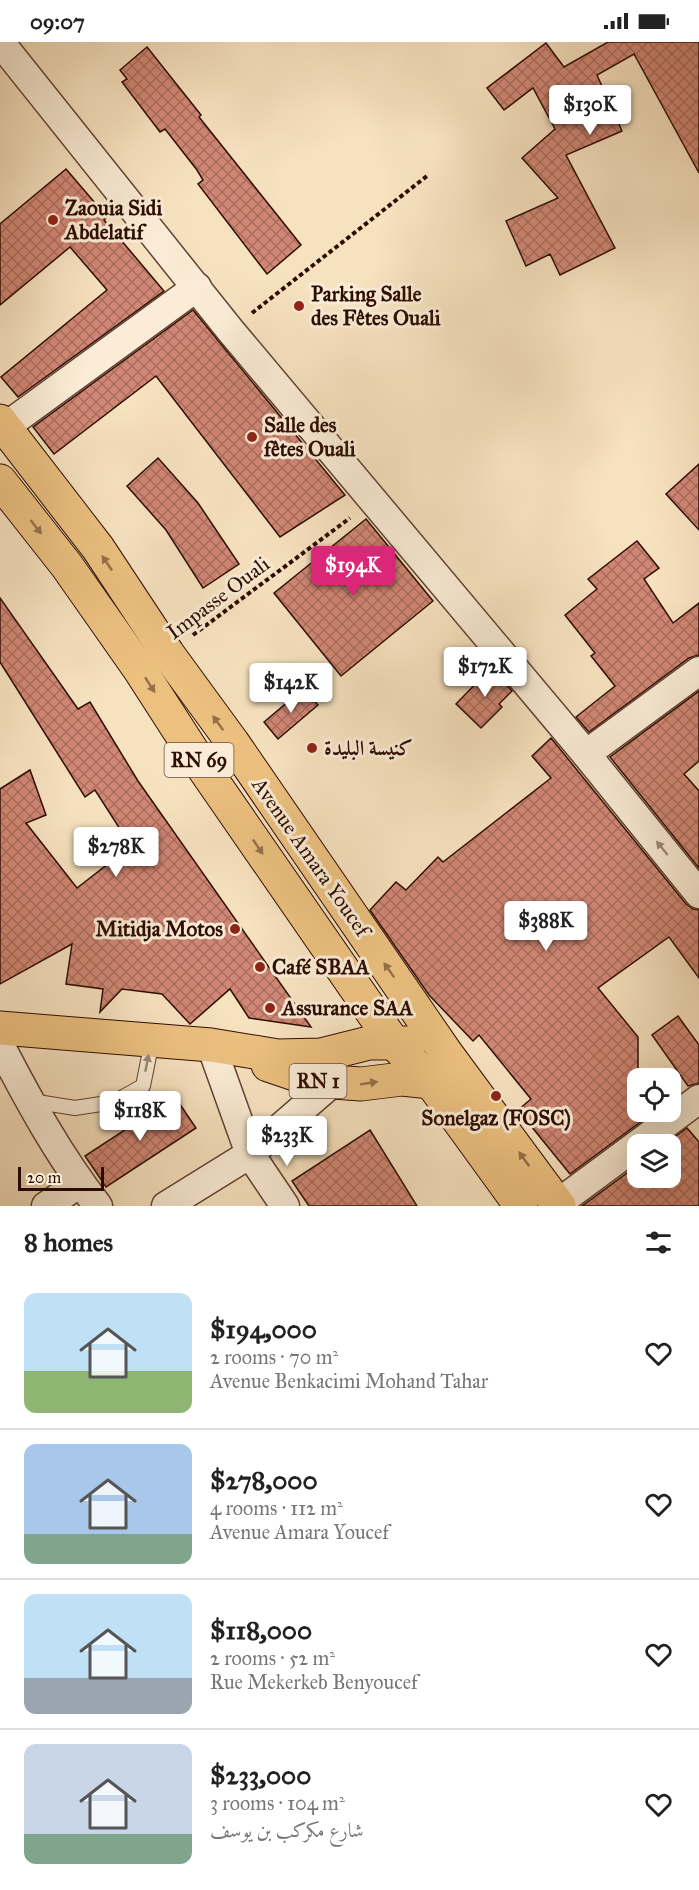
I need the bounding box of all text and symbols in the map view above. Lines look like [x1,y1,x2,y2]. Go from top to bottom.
text: 09:07 [30,8,85,35]
pin: $130K [548,85,632,136]
text: $130K [563,92,617,116]
place label: Zaouia Sidi Abdelatif [63,195,162,245]
marker: Zaouia Sidi Abdelatif [46,213,60,227]
place label: Parking Salle des Fêtes Ouali [311,281,441,331]
marker: Parking Salle des Fêtes Ouali [292,299,306,313]
place label: Salle des fêtes Ouali [263,412,356,462]
marker: Salle des fêtes Ouali [245,430,259,444]
one-way arrow [30,519,43,535]
pin: $194K [311,546,395,597]
street label: Impasse Ouali [161,551,275,645]
text: $194K [325,553,381,577]
one-way arrow [102,555,113,571]
pin: $172K [443,647,527,698]
text: $172K [458,654,512,678]
pin: $142K [249,663,333,714]
text: $142K [263,670,319,694]
one-way arrow [144,677,155,693]
one-way arrow [213,716,225,731]
place label: كنيسة البليدة [324,735,413,761]
marker: كنيسة البليدة [305,741,319,755]
road number: RN 69 [164,743,234,777]
street label: Avenue Amara Youcef [246,772,377,944]
pin: $278K [74,827,158,878]
text: $278K [88,834,144,858]
one-way arrow [252,839,264,855]
one-way arrow [656,840,669,856]
pin: $388K [504,901,588,952]
text: $388K [518,908,574,932]
place label: Mitidja Motos [96,916,223,942]
marker: Mitidja Motos [228,922,242,936]
place label: Café SBAA [272,954,370,980]
marker: Café SBAA [253,960,267,974]
one-way arrow [384,962,395,978]
place label: Assurance SAA [280,995,414,1021]
marker: Assurance SAA [263,1001,277,1015]
one-way arrow [143,1053,152,1072]
road number: RN 1 [290,1064,346,1098]
map controls [627,1068,681,1188]
button: locate [627,1068,681,1122]
one-way arrow [359,1078,378,1087]
marker: Sonelgaz (FOSC) [489,1089,503,1103]
pin: $118K [98,1091,182,1142]
text: $118K [114,1098,166,1122]
place label: Sonelgaz (FOSC) [421,1105,571,1131]
pin: $233K [245,1116,329,1167]
text: $233K [261,1123,313,1147]
button: layers [627,1134,681,1188]
one-way arrow [518,1151,530,1167]
scale bar [18,1164,104,1192]
text: 20 m [27,1168,61,1187]
text: 8 homes [24,1226,113,1258]
icon: filters [642,1226,675,1259]
text: $194,000 [210,1313,317,1345]
icon: home [72,1317,144,1389]
icon: heart [642,1337,675,1370]
text: 2 rooms · 70 m² [210,1345,338,1369]
text: Avenue Benkacimi Mohand Tahar [210,1369,488,1393]
text: $278,000 [210,1464,318,1496]
icon: home [72,1468,144,1540]
icon: heart [642,1488,675,1521]
text: 4 rooms · 112 m² [210,1496,343,1520]
text: Avenue Amara Youcef [210,1520,389,1544]
text: $118,000 [210,1614,312,1646]
icon: home [72,1618,144,1690]
icon: heart [642,1638,675,1671]
text: 2 rooms · 52 m² [210,1646,335,1670]
text: Rue Mekerkeb Benyoucef [210,1670,418,1694]
text: $233,000 [210,1759,311,1791]
icon: home [72,1768,144,1840]
icon: heart [642,1788,675,1821]
text: 3 rooms · 104 m² [210,1791,345,1815]
text: شارع مكركب بن يوسف [210,1818,364,1842]

